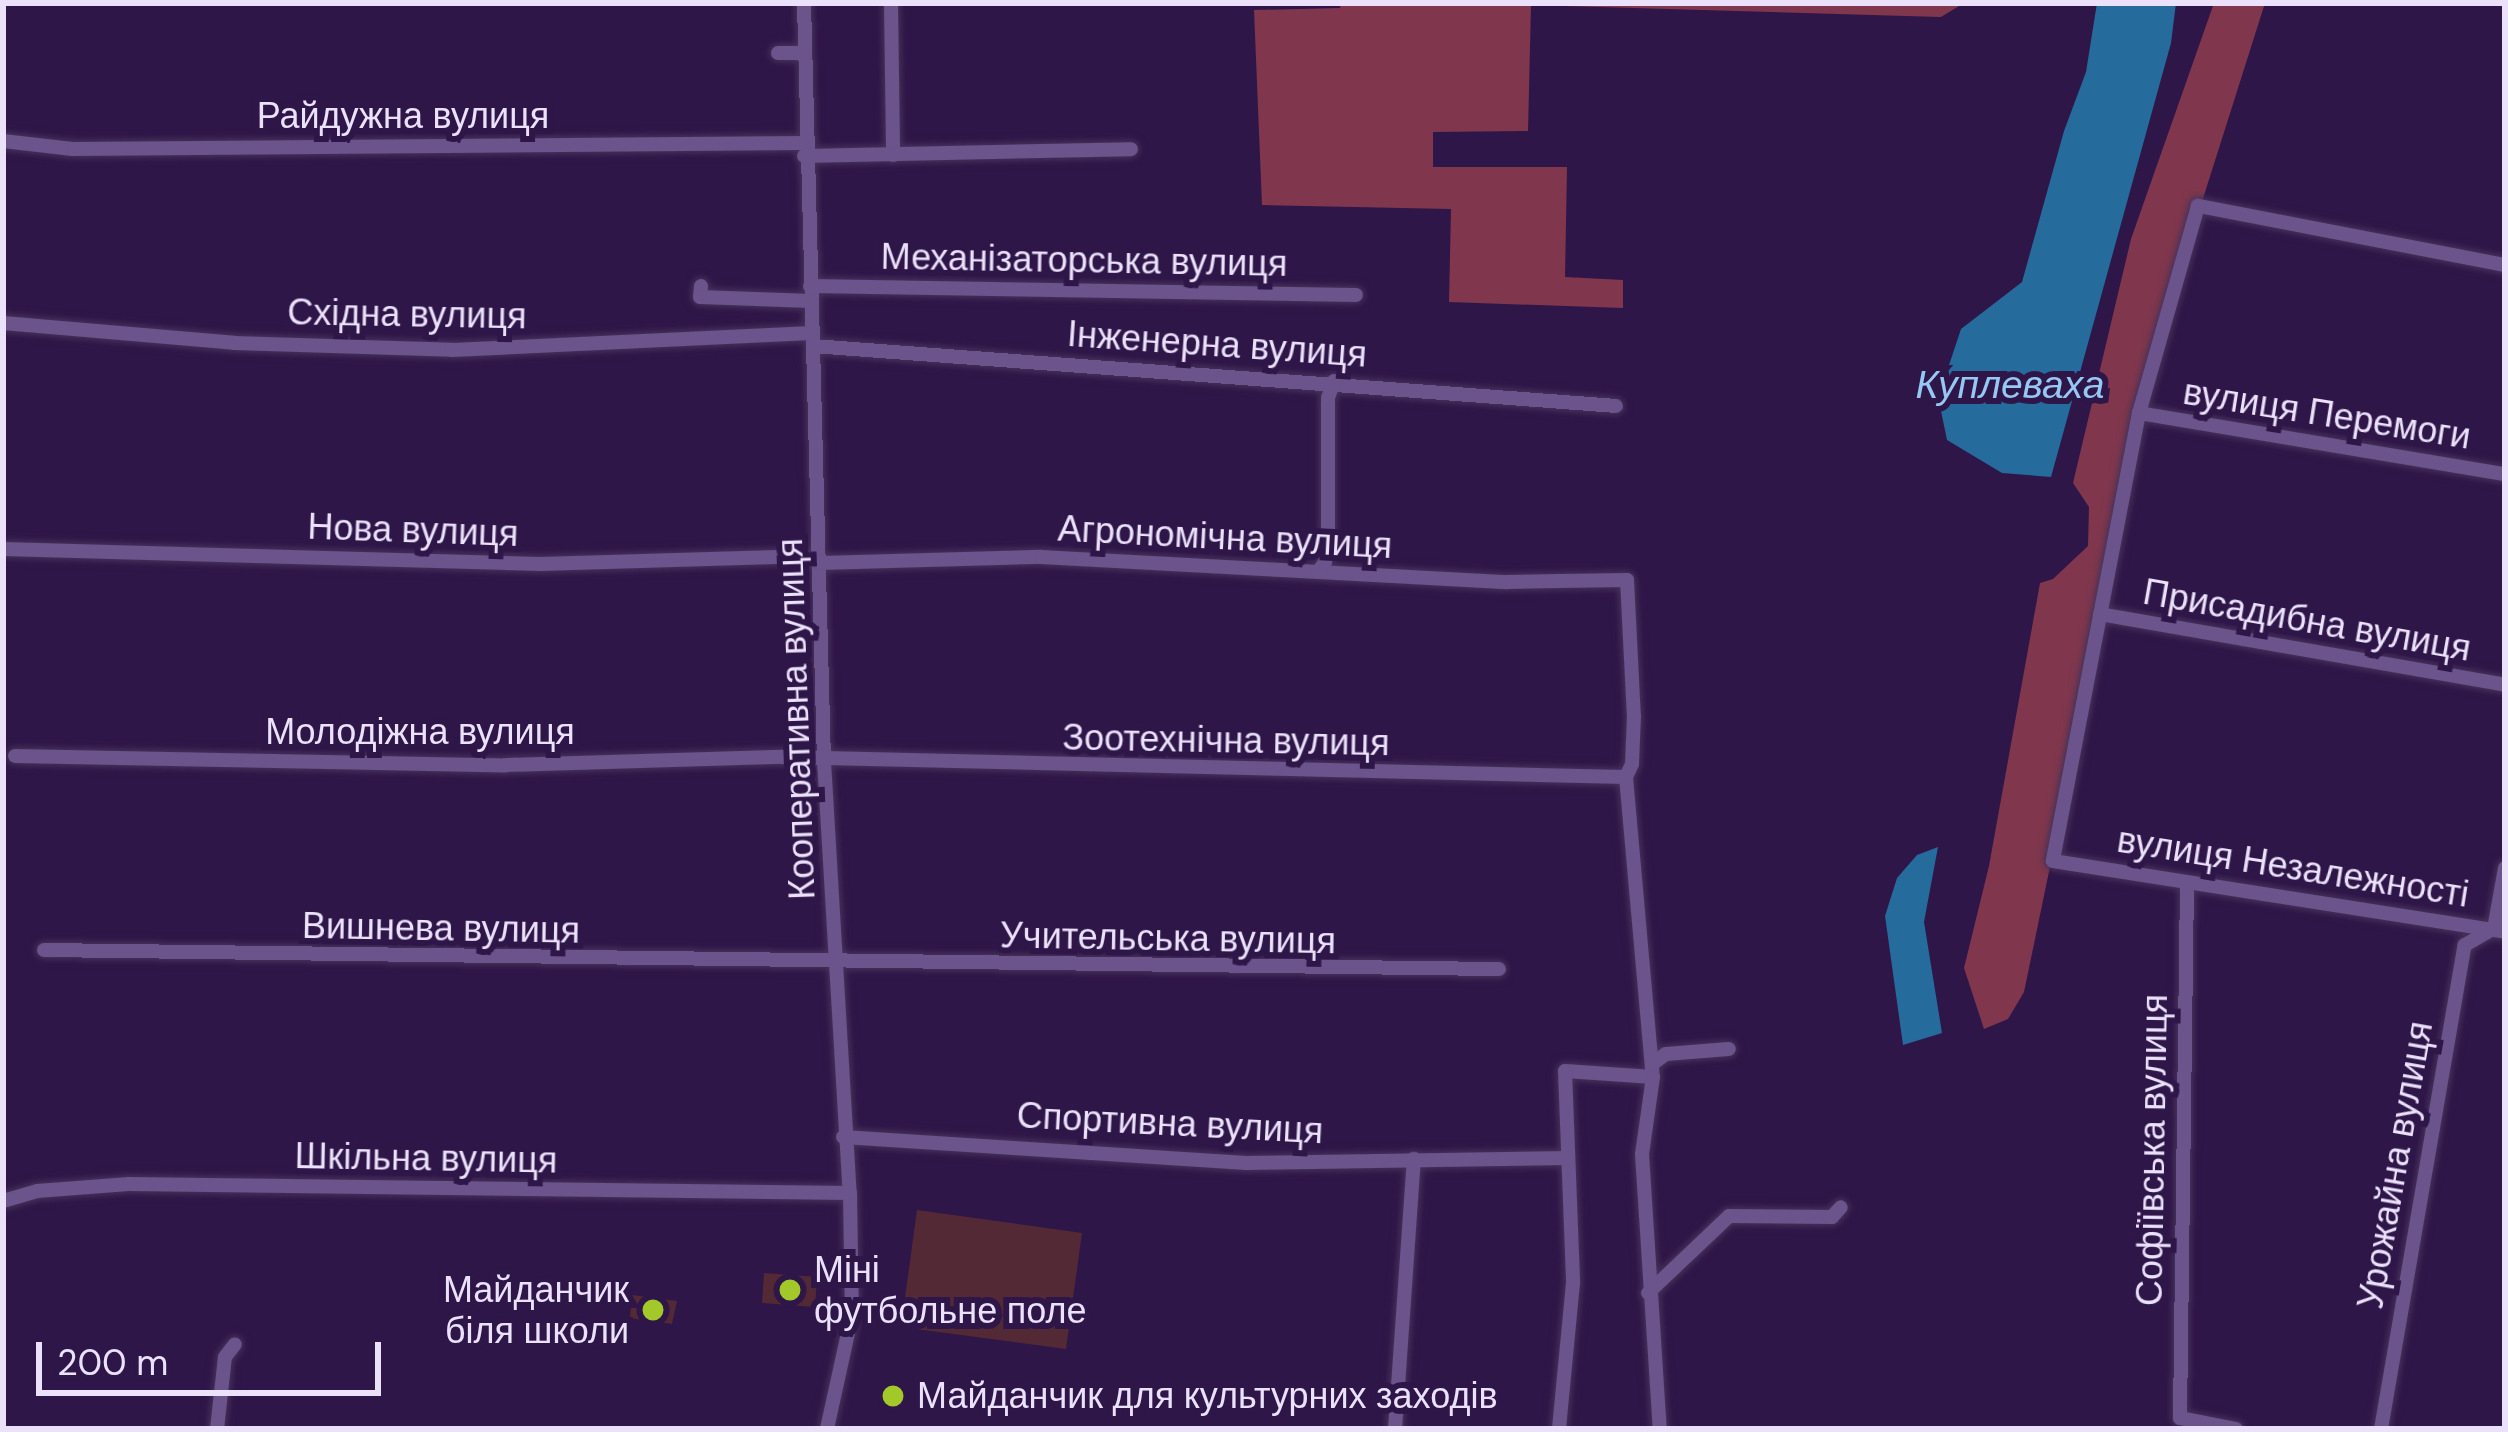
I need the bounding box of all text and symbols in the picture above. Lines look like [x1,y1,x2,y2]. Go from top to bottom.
street label: Райдужна вулиця [257,94,549,138]
street label: Механізаторська вулиця [880,235,1288,285]
street label: Східна вулиця [287,290,527,338]
street label: Інженерна вулиця [1066,312,1368,376]
water label: Куплеваха [1915,362,2105,408]
street label: вулиця Перемоги [2180,370,2474,458]
street label: Нова вулиця [307,505,519,555]
street label: Агрономічна вулиця [1057,507,1393,567]
street label: Кооперативна вулиця [768,537,824,901]
street label: Присадибна вулиця [2140,570,2474,670]
street label: Молодіжна вулиця [265,710,575,754]
street label: Зоотехнічна вулиця [1062,716,1390,764]
street label: вулиця Незалежності [2114,818,2472,916]
street label: Вишнева вулиця [302,904,580,952]
street label: Учительська вулиця [1000,913,1336,963]
street label: Софіївська вулиця [2128,994,2176,1306]
street label: Урожайна вулиця [2348,1018,2442,1312]
street label: Спортивна вулиця [1016,1093,1324,1153]
street label: Шкільна вулиця [294,1134,558,1182]
place label: Міні футбольне поле [814,1247,1087,1332]
place label: Майданчик біля школи [443,1267,629,1352]
marker: Міні футбольне поле [777,1277,803,1303]
marker: Майданчик біля школи [640,1297,666,1323]
scale bar [42,1318,387,1392]
text: 200 m [57,1339,168,1386]
place label: Майданчик для культурних заходів [917,1374,1498,1418]
marker: Майданчик для культурних заходів [880,1383,906,1409]

